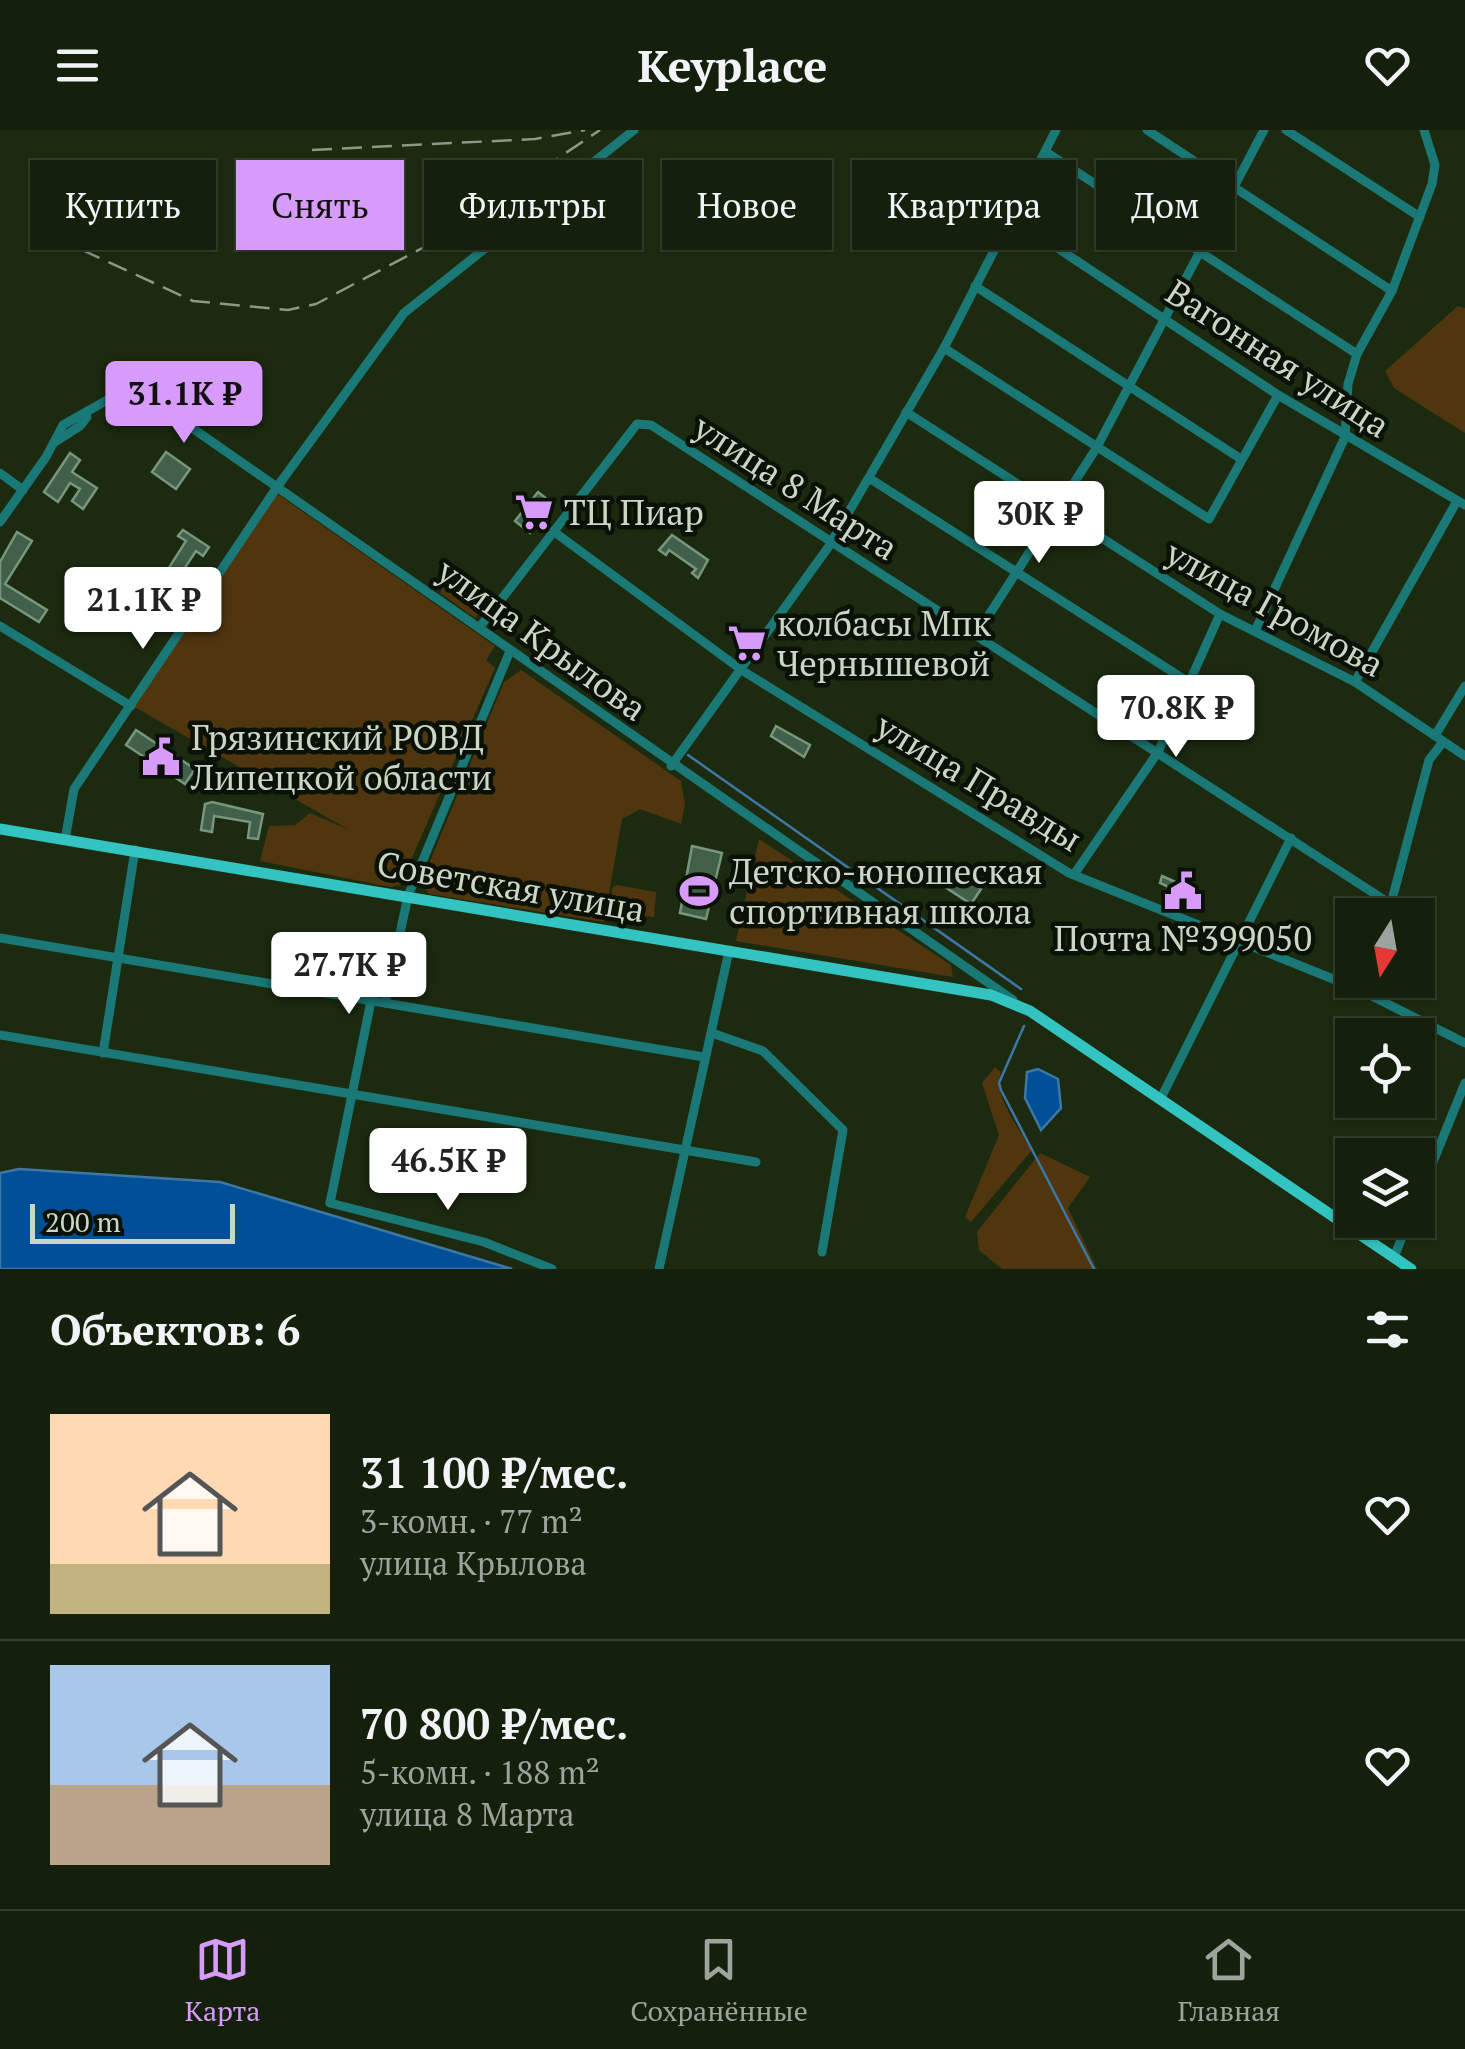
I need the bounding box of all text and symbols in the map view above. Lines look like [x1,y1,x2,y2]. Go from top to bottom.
text: Keyplace [638,35,827,95]
icon: menu [50,38,105,93]
icon: heart [1360,38,1415,93]
chip: Купить [30,160,216,250]
chip: Снять [236,160,404,250]
chip: Фильтры [424,160,642,250]
chip: Новое [662,160,832,250]
chip: Квартира [852,160,1076,250]
chip: Дом [1096,160,1235,250]
street label: Вагонная улица [1157,269,1399,447]
pin: 31.1K ₽ [92,361,276,446]
text: 31.1K ₽ [127,372,241,414]
street label: улица 8 Марта [684,403,907,570]
pin: 30K ₽ [969,481,1109,566]
place label: ТЦ Пиар [564,489,704,535]
supermarket icon: ТЦ Пиар [513,491,555,533]
text: 30K ₽ [996,492,1082,534]
street label: улица Громова [1157,529,1392,687]
street label: улица Крылова [427,547,656,730]
pin: 21.1K ₽ [51,567,235,652]
text: 21.1K ₽ [86,578,200,620]
place label: колбасы Мпк Чернышевой [777,600,991,686]
supermarket icon: колбасы Мпк Чернышевой [726,622,768,664]
pin: 70.8K ₽ [1084,675,1268,760]
text: 70.8K ₽ [1119,686,1233,728]
street label: улица Правды [867,702,1090,862]
place label: Грязинский РОВД Липецкой области [190,714,492,800]
public building icon: Грязинский РОВД Липецкой области [140,736,182,778]
street label: Советская улица [374,840,648,932]
place label: Детско-юношеская спортивная школа [729,848,1043,934]
sports icon: Детско-юношеская спортивная школа [678,870,720,912]
public building icon: Почта №399050 [1162,870,1204,912]
north arrow [1335,898,1435,998]
map controls [1335,898,1435,1238]
place label: Почта №399050 [1054,915,1312,961]
pin: 27.7K ₽ [257,932,441,1017]
text: 27.7K ₽ [293,943,405,985]
button: locate [1335,1018,1435,1118]
pin: 46.5K ₽ [356,1128,540,1213]
button: layers [1335,1138,1435,1238]
text: 46.5K ₽ [391,1139,505,1181]
scale bar [30,1199,235,1244]
text: 200 m [45,1203,121,1240]
text: Объектов: 6 [50,1301,301,1357]
icon: filters [1360,1302,1415,1357]
text: 31 100 ₽/мес. [360,1444,628,1500]
icon: home [130,1454,250,1574]
icon: heart [1360,1487,1415,1542]
text: 3-комн. · 77 m² [360,1500,583,1542]
text: улица Крылова [360,1542,587,1584]
text: 70 800 ₽/мес. [360,1695,628,1751]
icon: home [130,1705,250,1825]
icon: heart [1360,1738,1415,1793]
text: 5-комн. · 188 m² [360,1751,600,1793]
text: улица 8 Марта [360,1793,574,1835]
tab: Карта [185,1932,261,2029]
tab: Сохранённые [630,1932,808,2029]
tab: Главная [1177,1932,1280,2029]

